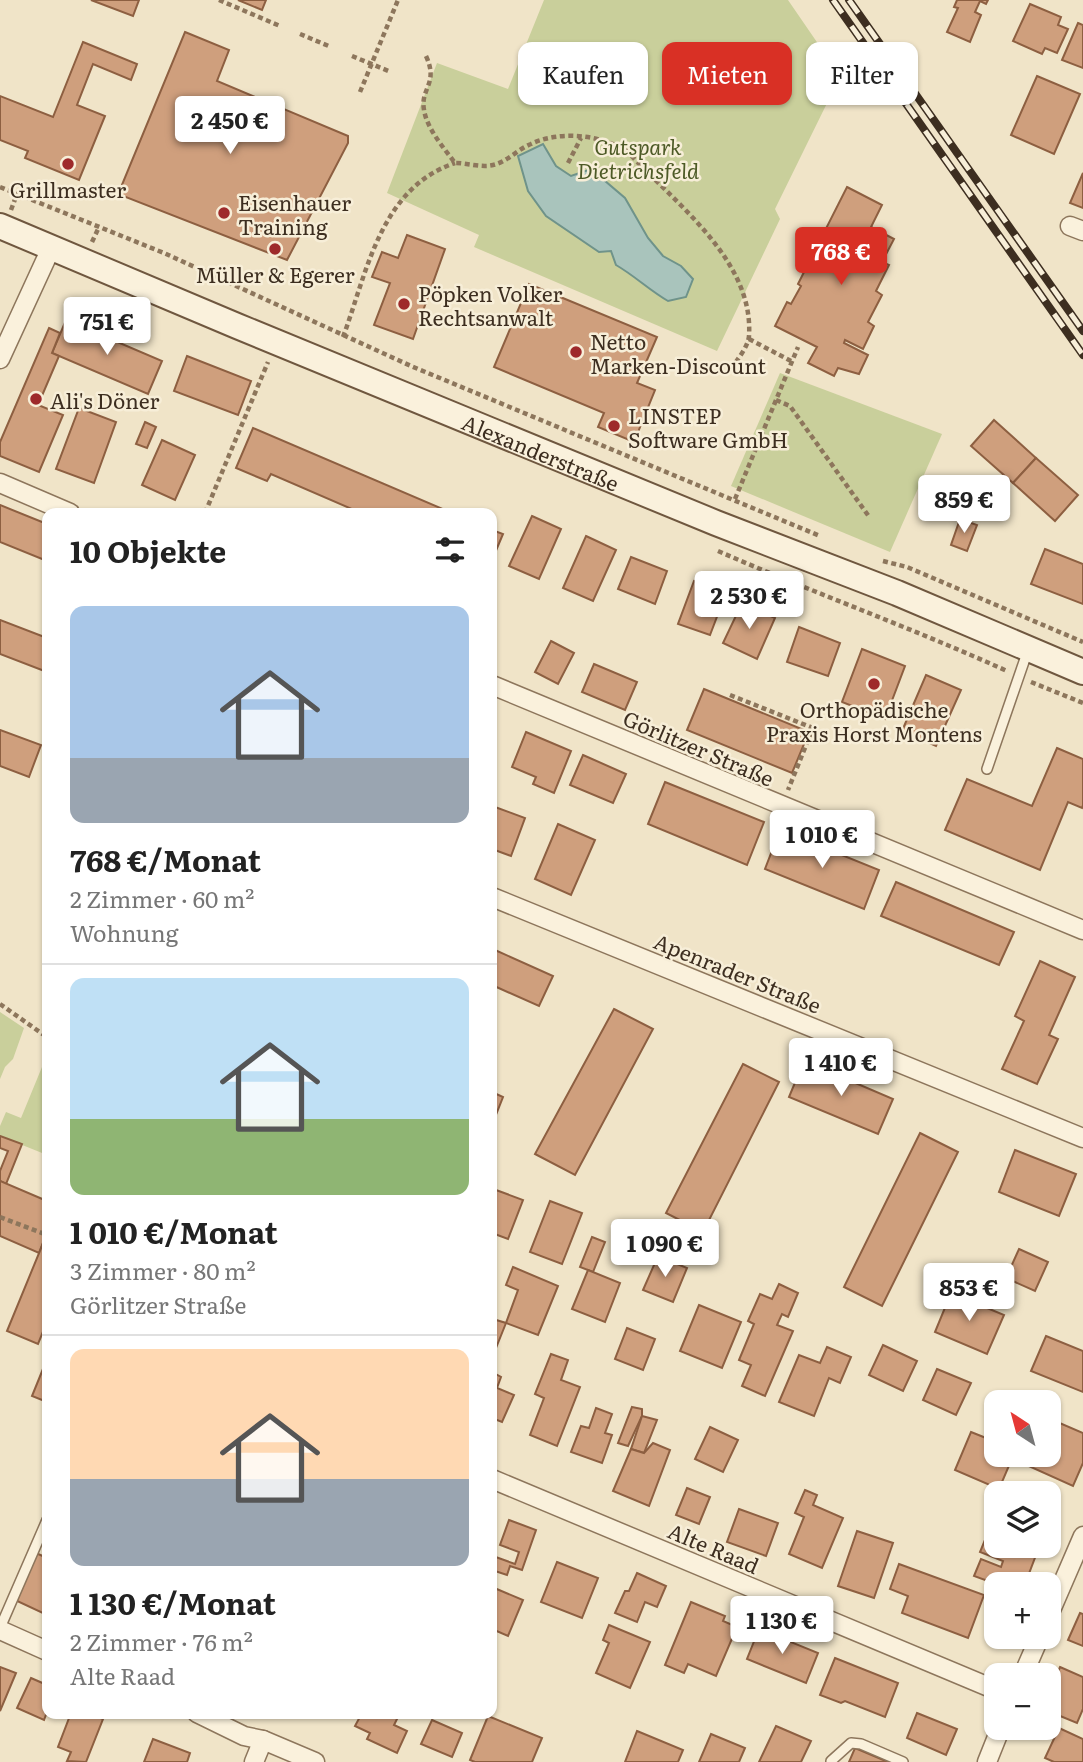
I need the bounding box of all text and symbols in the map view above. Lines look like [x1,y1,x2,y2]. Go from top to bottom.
chip: Kaufen [518,42,648,105]
chip: Mieten [662,42,792,105]
chip: Filter [806,42,918,105]
pin: 2 450 € [165,96,295,156]
text: 2 450 € [191,102,269,136]
park label: Gutspark Dietrichsfeld [577,130,699,185]
marker: Grillmaster [60,156,76,172]
place label: Grillmaster [10,173,126,204]
place label: Eisenhauer Training [238,186,351,241]
marker: Eisenhauer Training [216,205,232,221]
pin: 768 € [792,228,890,287]
text: 768 € [811,233,871,267]
marker: Müller & Egerer [267,241,283,257]
place label: Müller & Egerer [195,258,355,289]
place label: Pöpken Volker Rechtsanwalt [418,277,562,332]
marker: Pöpken Volker Rechtsanwalt [396,296,412,312]
pin: 751 € [58,298,156,357]
text: 751 € [80,303,134,337]
place label: Netto Marken-Discount [590,325,767,380]
marker: Netto Marken-Discount [568,344,584,360]
place label: Ali's Döner [50,384,159,415]
marker: Ali's Döner [28,391,44,407]
place label: LINSTEP Software GmbH [628,399,788,454]
street label: Alexanderstraße [458,405,624,497]
marker: LINSTEP Software GmbH [606,418,622,434]
pin: 859 € [915,476,1013,535]
text: 859 € [934,481,994,515]
text: 10 Objekte [70,528,226,572]
icon: filters [431,531,469,569]
pin: 2 530 € [684,572,814,631]
text: 2 530 € [711,577,787,611]
icon: home [207,652,333,778]
marker: Orthopädische Praxis Horst Montens [866,676,882,692]
place label: Orthopädische Praxis Horst Montens [766,693,982,748]
street label: Görlitzer Straße [619,701,779,793]
pin: 1 010 € [757,810,887,870]
text: 1 010 € [786,816,858,850]
text: 768 €/Monat [70,837,261,881]
text: 2 Zimmer · 60 m² [70,881,254,915]
text: Wohnung [70,915,178,949]
street label: Apenrader Straße [650,924,826,1020]
icon: home [207,1024,333,1150]
pin: 1 410 € [776,1038,906,1098]
text: 1 410 € [805,1044,877,1078]
text: 1 010 €/Monat [70,1209,278,1253]
pin: 1 090 € [600,1220,730,1279]
text: 1 090 € [627,1225,703,1259]
text: 3 Zimmer · 80 m² [70,1253,256,1287]
pin: 853 € [920,1264,1018,1323]
text: 853 € [939,1269,999,1303]
text: Görlitzer Straße [70,1287,246,1321]
north arrow [984,1390,1060,1466]
map controls [984,1390,1061,1740]
icon: home [207,1395,333,1521]
button: layers [984,1481,1061,1558]
street label: Alte Raad [664,1514,764,1580]
button: + [984,1572,1061,1649]
text: 1 130 €/Monat [70,1580,276,1624]
pin: 1 130 € [717,1596,847,1656]
text: 1 130 € [746,1602,818,1636]
text: 2 Zimmer · 76 m² [70,1624,253,1658]
text: Alte Raad [70,1658,175,1692]
button: − [984,1663,1061,1740]

